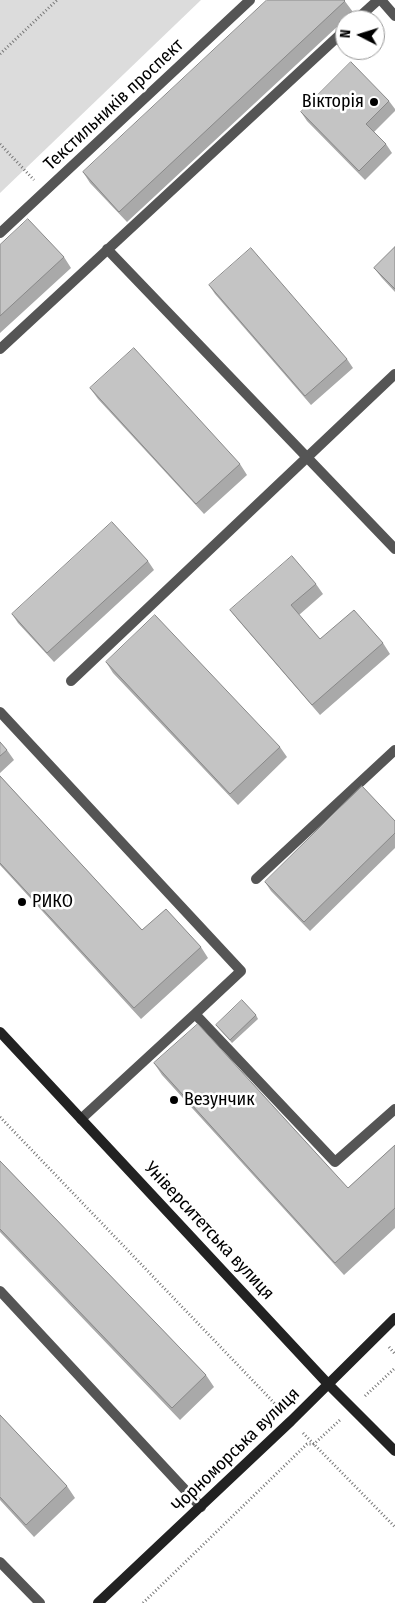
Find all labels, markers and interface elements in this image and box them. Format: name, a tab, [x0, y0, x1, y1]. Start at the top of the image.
north arrow	[335, 10, 385, 60]
text: N	[337, 29, 354, 39]
street label: Текстильників проспект	[40, 35, 188, 175]
place label: Вікторія	[302, 91, 364, 113]
marker: Вікторія	[368, 96, 380, 108]
place label: РИКО	[32, 891, 73, 913]
marker: РИКО	[16, 896, 28, 908]
place label: Везунчик	[184, 1089, 255, 1111]
marker: Везунчик	[168, 1094, 180, 1106]
street label: Університетська вулиця	[140, 1158, 278, 1304]
street label: Чорноморська вулиця	[168, 1383, 304, 1517]

